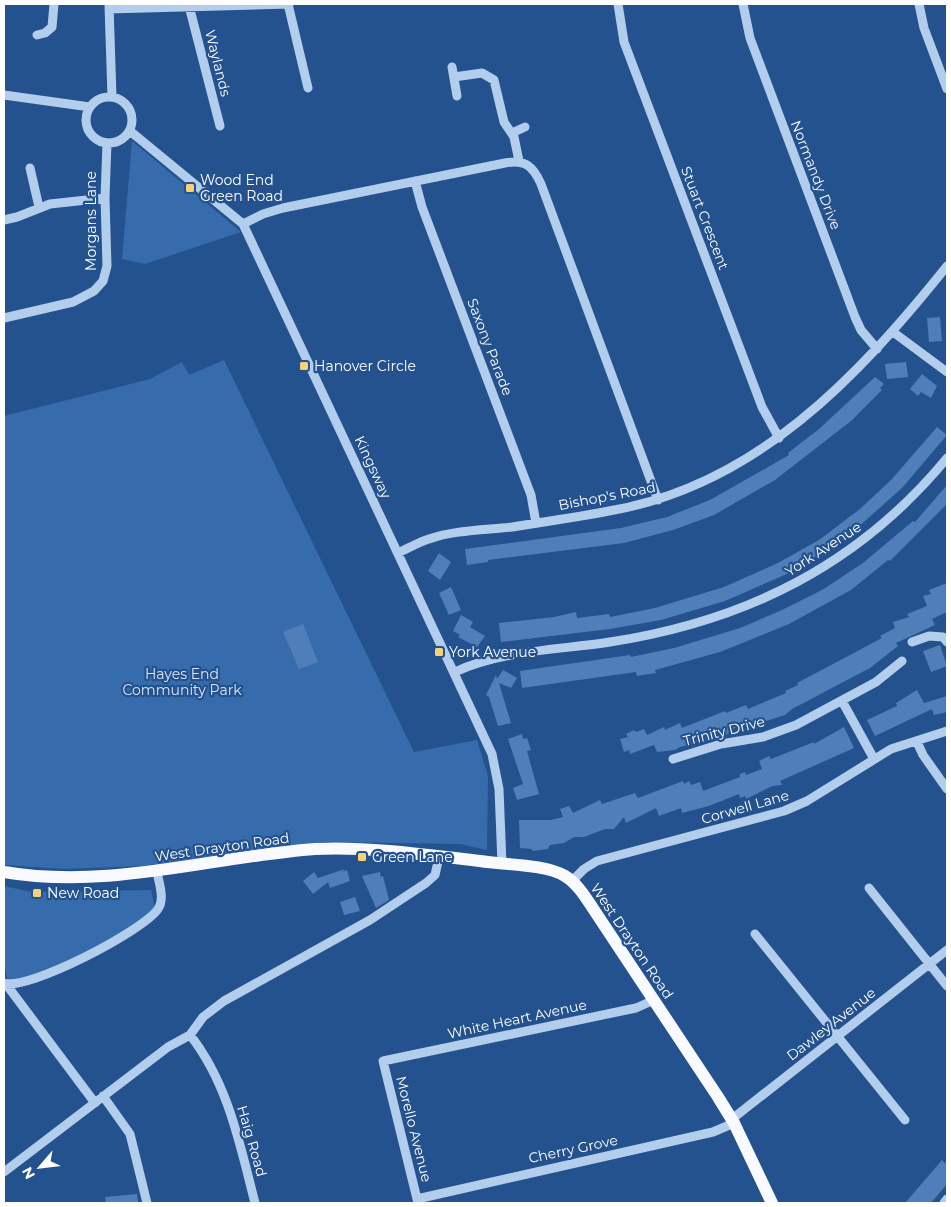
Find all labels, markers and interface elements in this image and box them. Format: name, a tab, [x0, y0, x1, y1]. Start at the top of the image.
street label: Waylands	[201, 28, 235, 98]
street label: Normandy Drive	[787, 118, 845, 232]
street label: Stuart Crescent	[677, 164, 733, 272]
street label: Morgans Lane	[82, 171, 100, 271]
place label: Wood End Green Road	[200, 171, 283, 205]
marker: Wood End Green Road	[184, 182, 196, 194]
street label: Saxony Parade	[463, 296, 517, 398]
place label: Hanover Circle	[314, 357, 416, 375]
marker: Hanover Circle	[298, 360, 310, 372]
street label: Kingsway	[351, 433, 396, 502]
street label: Bishop's Road	[557, 478, 657, 514]
street label: York Avenue	[782, 518, 864, 580]
place label: York Avenue	[449, 643, 536, 661]
marker: York Avenue	[433, 646, 445, 658]
park label: Hayes End Community Park	[122, 665, 242, 699]
street label: Trinity Drive	[681, 712, 767, 750]
street label: Corwell Lane	[699, 786, 791, 828]
street label: West Drayton Road	[154, 829, 290, 865]
place label: Green Lane	[372, 848, 453, 866]
marker: Green Lane	[356, 851, 368, 863]
street label: West Drayton Road	[587, 880, 677, 1002]
place label: New Road	[47, 884, 119, 902]
marker: New Road	[31, 887, 43, 899]
street label: Dawley Avenue	[783, 984, 879, 1064]
street label: White Heart Avenue	[446, 995, 588, 1043]
street label: Morello Avenue	[392, 1074, 436, 1184]
street label: Haig Road	[233, 1103, 271, 1179]
street label: Cherry Grove	[527, 1131, 619, 1167]
north arrow	[15, 1142, 65, 1192]
text: N	[18, 1164, 39, 1182]

